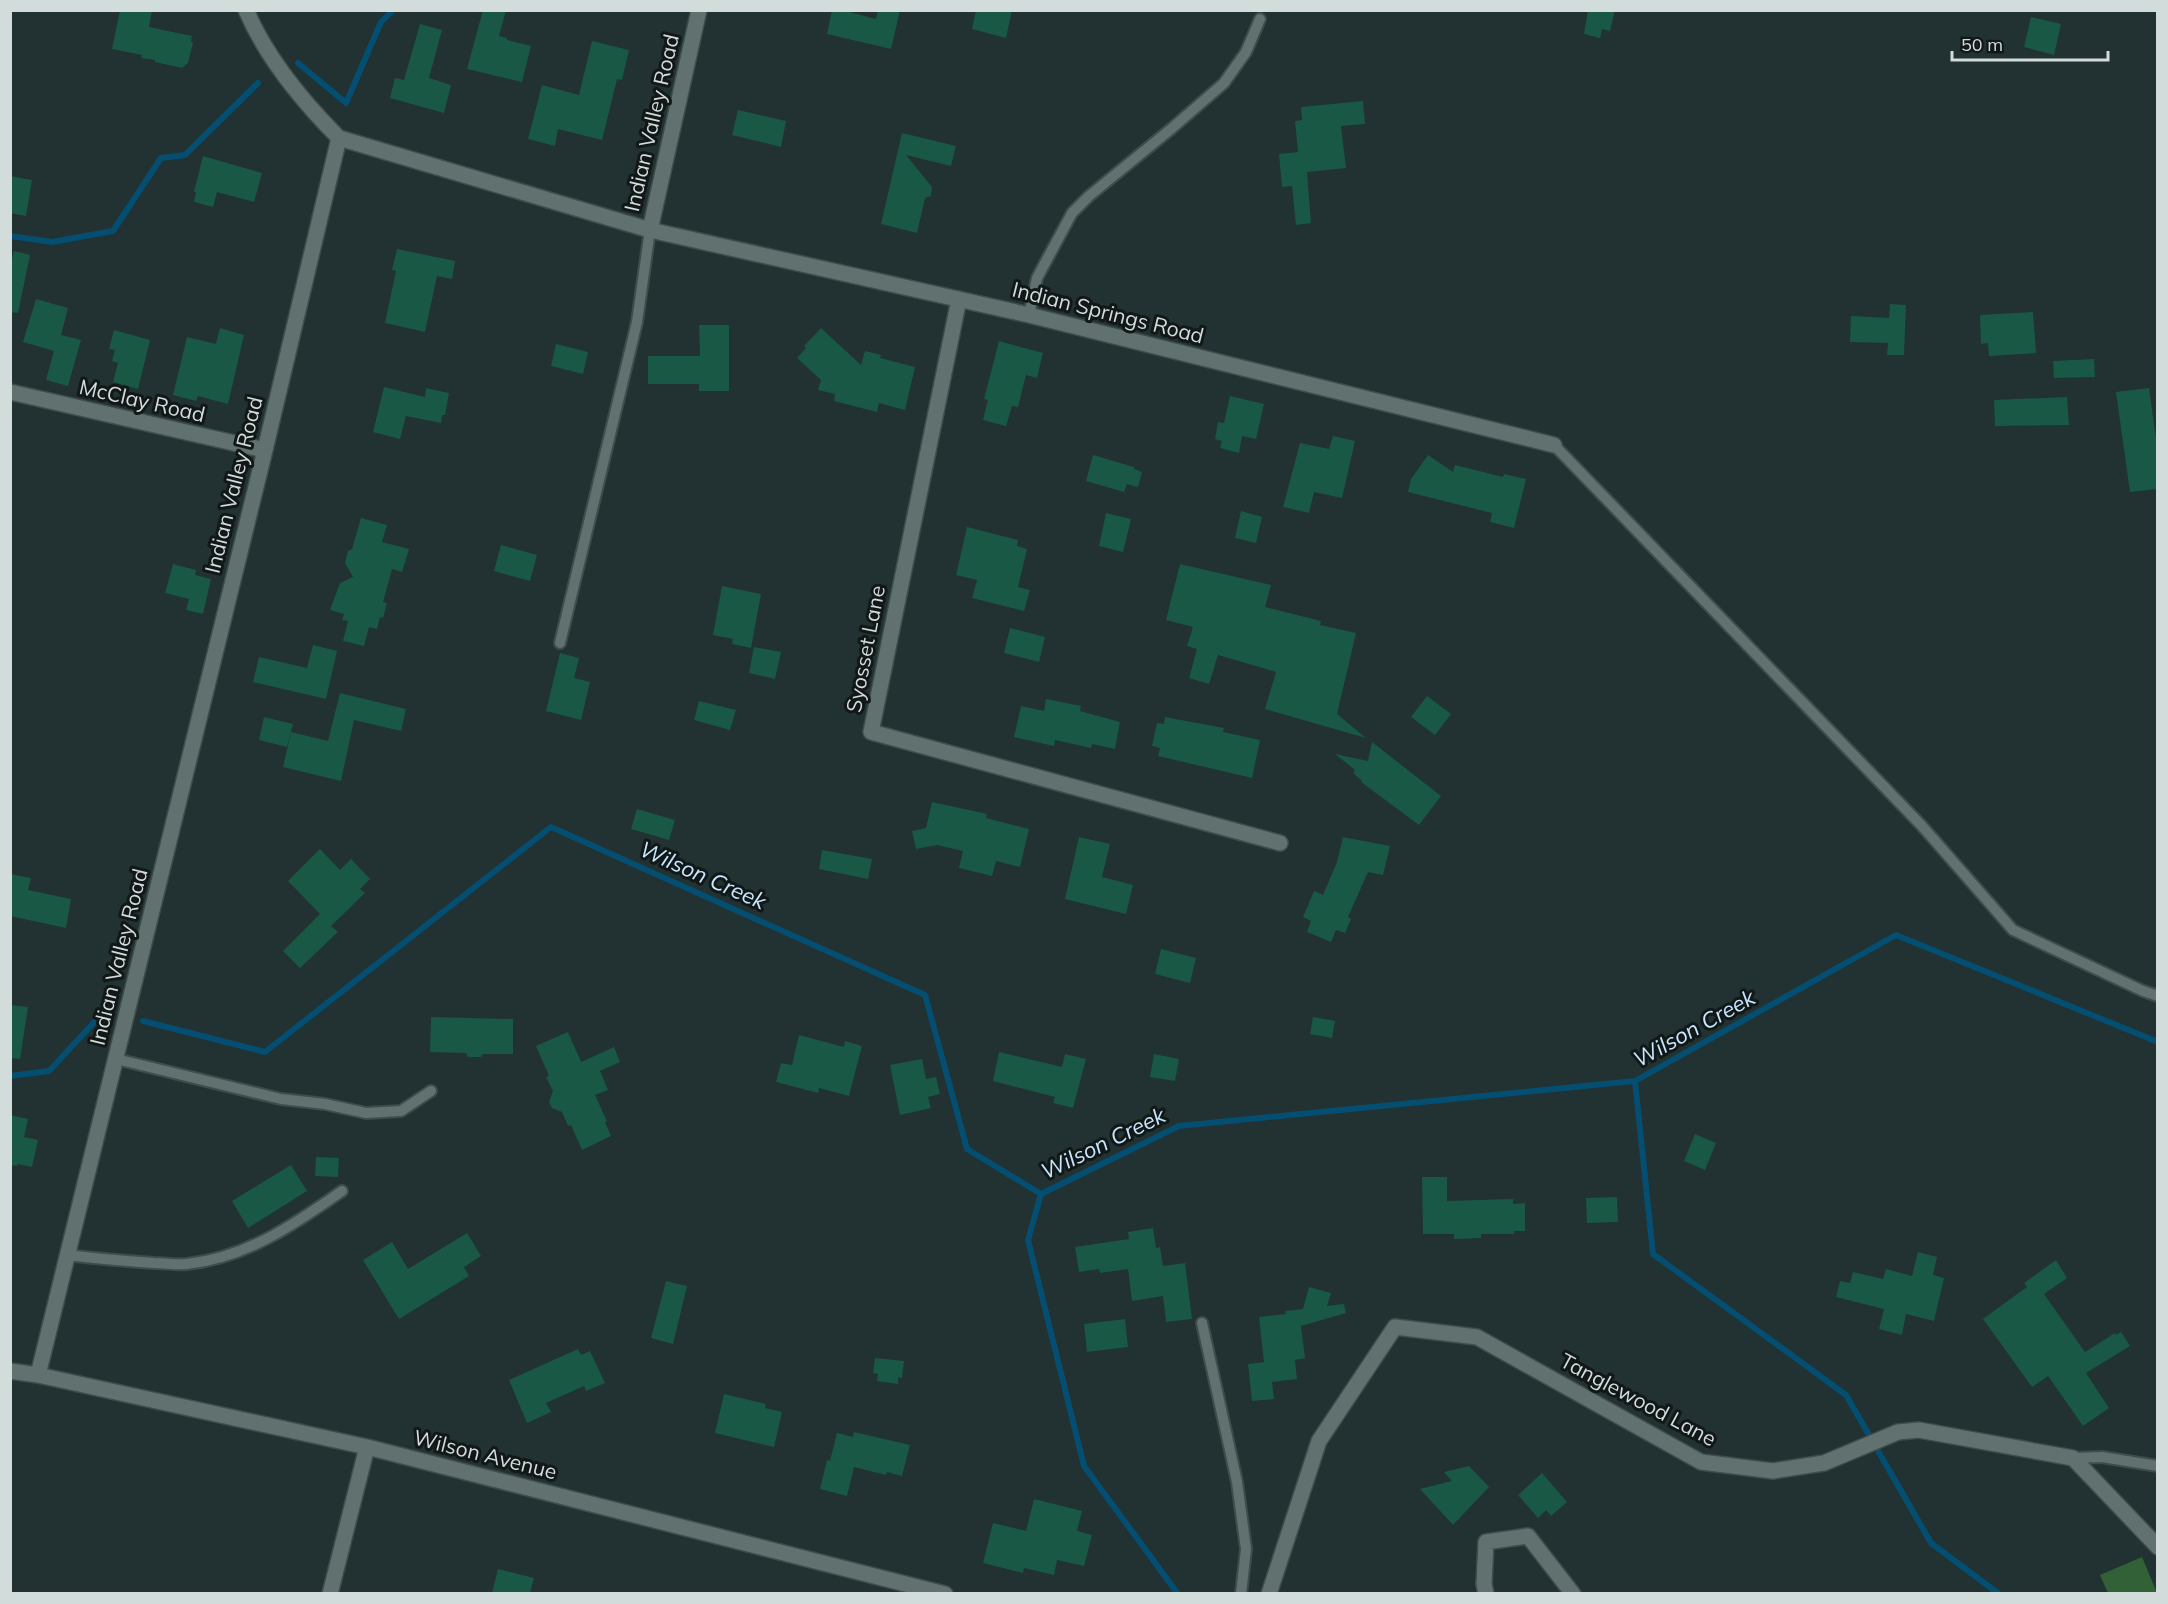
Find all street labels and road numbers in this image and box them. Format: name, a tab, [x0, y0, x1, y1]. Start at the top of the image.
street label: Indian Valley Road	[618, 32, 684, 214]
street label: Indian Springs Road	[1010, 276, 1207, 348]
street label: McClay Road	[77, 373, 208, 427]
street label: Indian Valley Road	[198, 394, 268, 576]
street label: Syosset Lane	[840, 583, 890, 715]
street label: Indian Valley Road	[83, 866, 153, 1048]
street label: Tanglewood Lane	[1556, 1347, 1721, 1451]
street label: Wilson Avenue	[411, 1424, 560, 1484]

